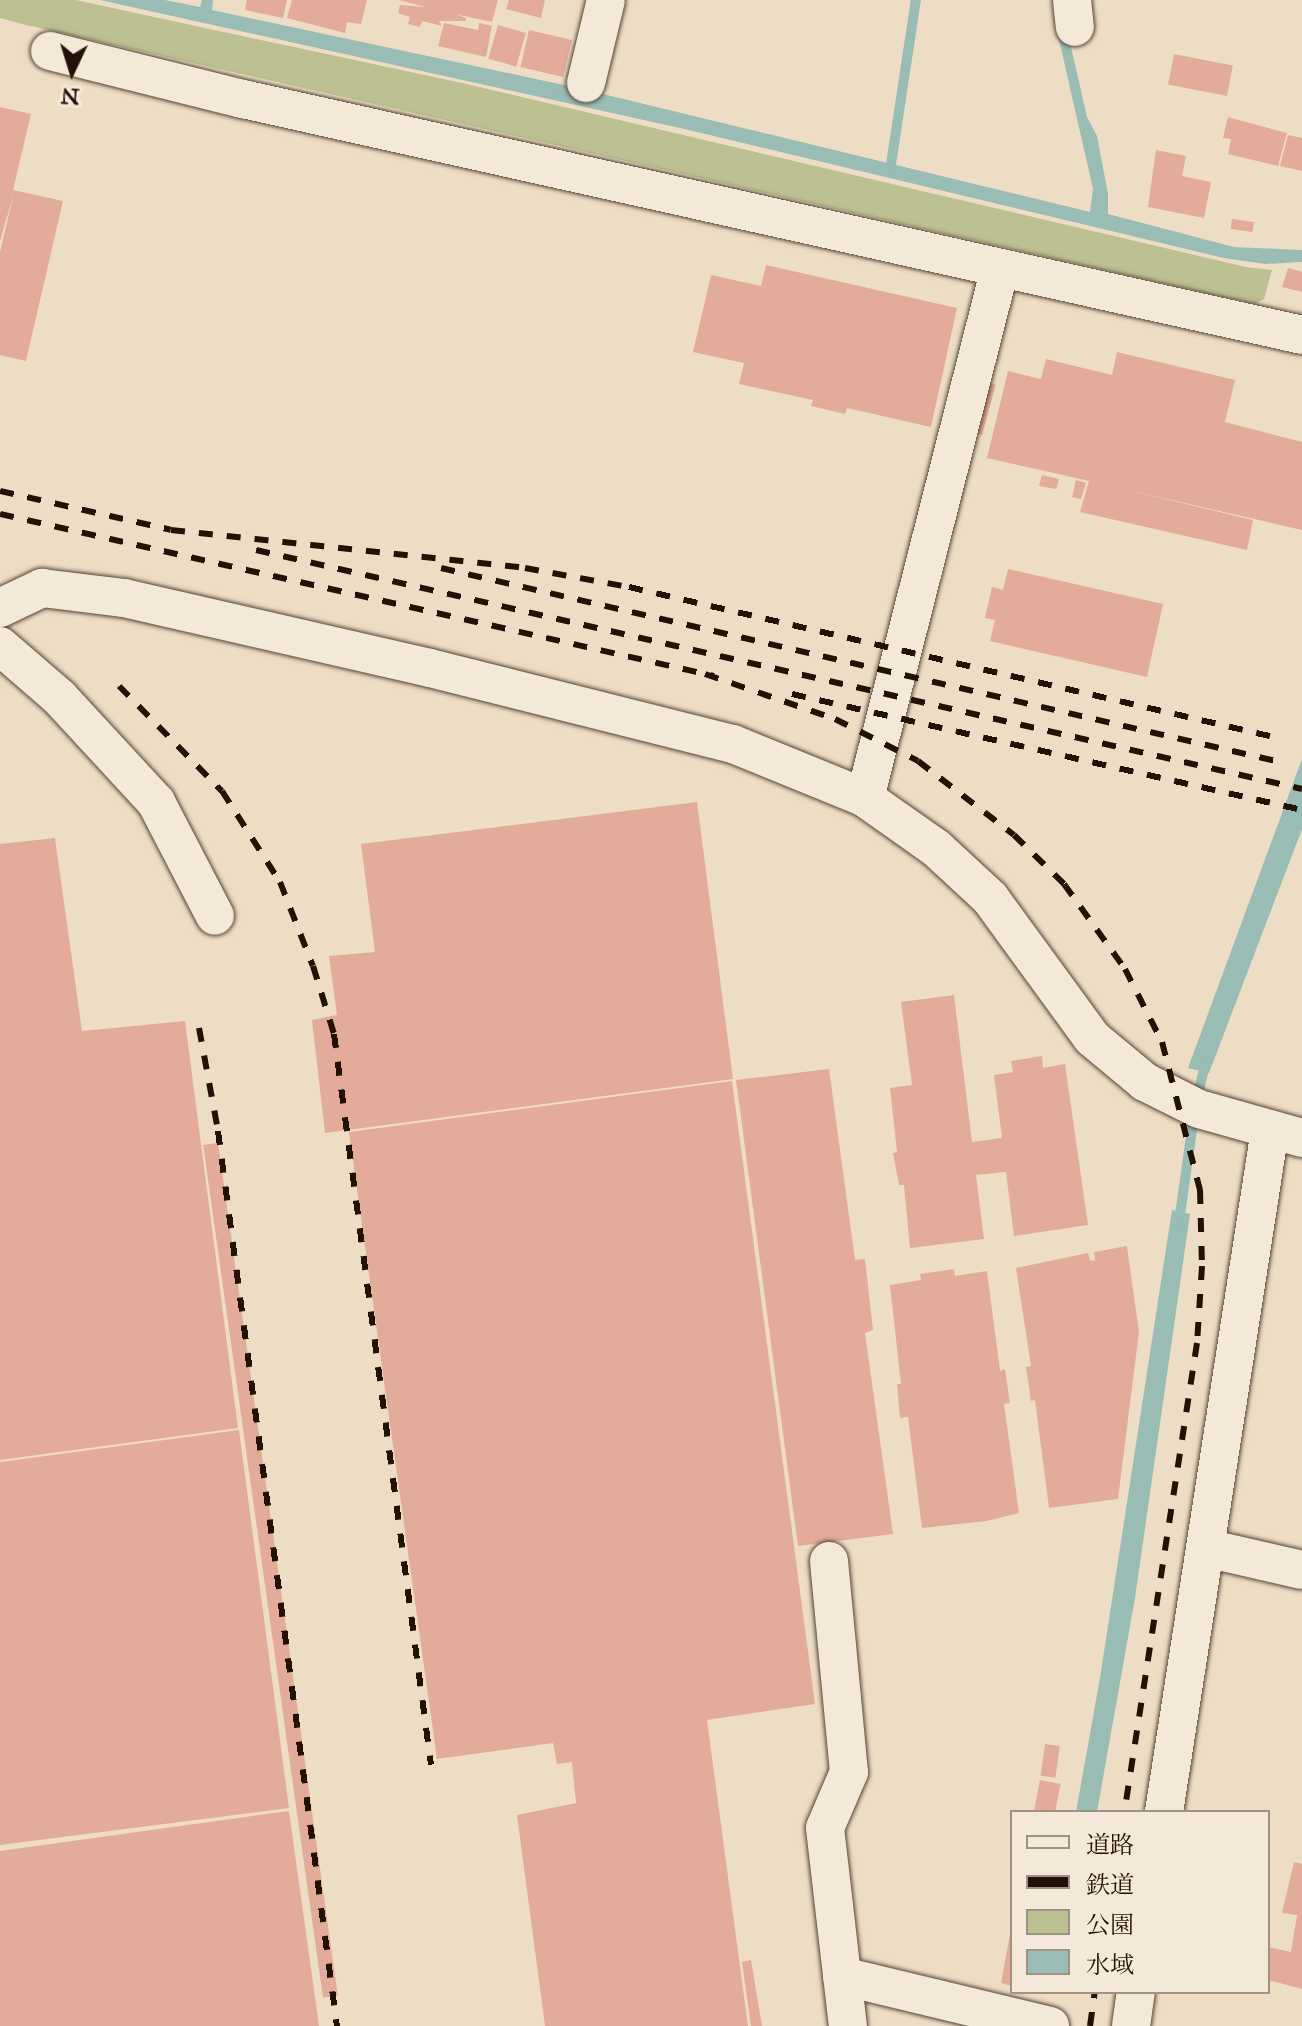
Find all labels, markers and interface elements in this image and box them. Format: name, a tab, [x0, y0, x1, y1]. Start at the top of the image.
north arrow	[32, 32, 112, 112]
text: N	[60, 82, 81, 111]
legend	[1010, 1810, 1270, 1994]
text: 道路	[1086, 1830, 1134, 1860]
text: 鉄道	[1086, 1870, 1134, 1900]
text: 公園	[1086, 1910, 1134, 1940]
text: 水域	[1086, 1950, 1134, 1980]

